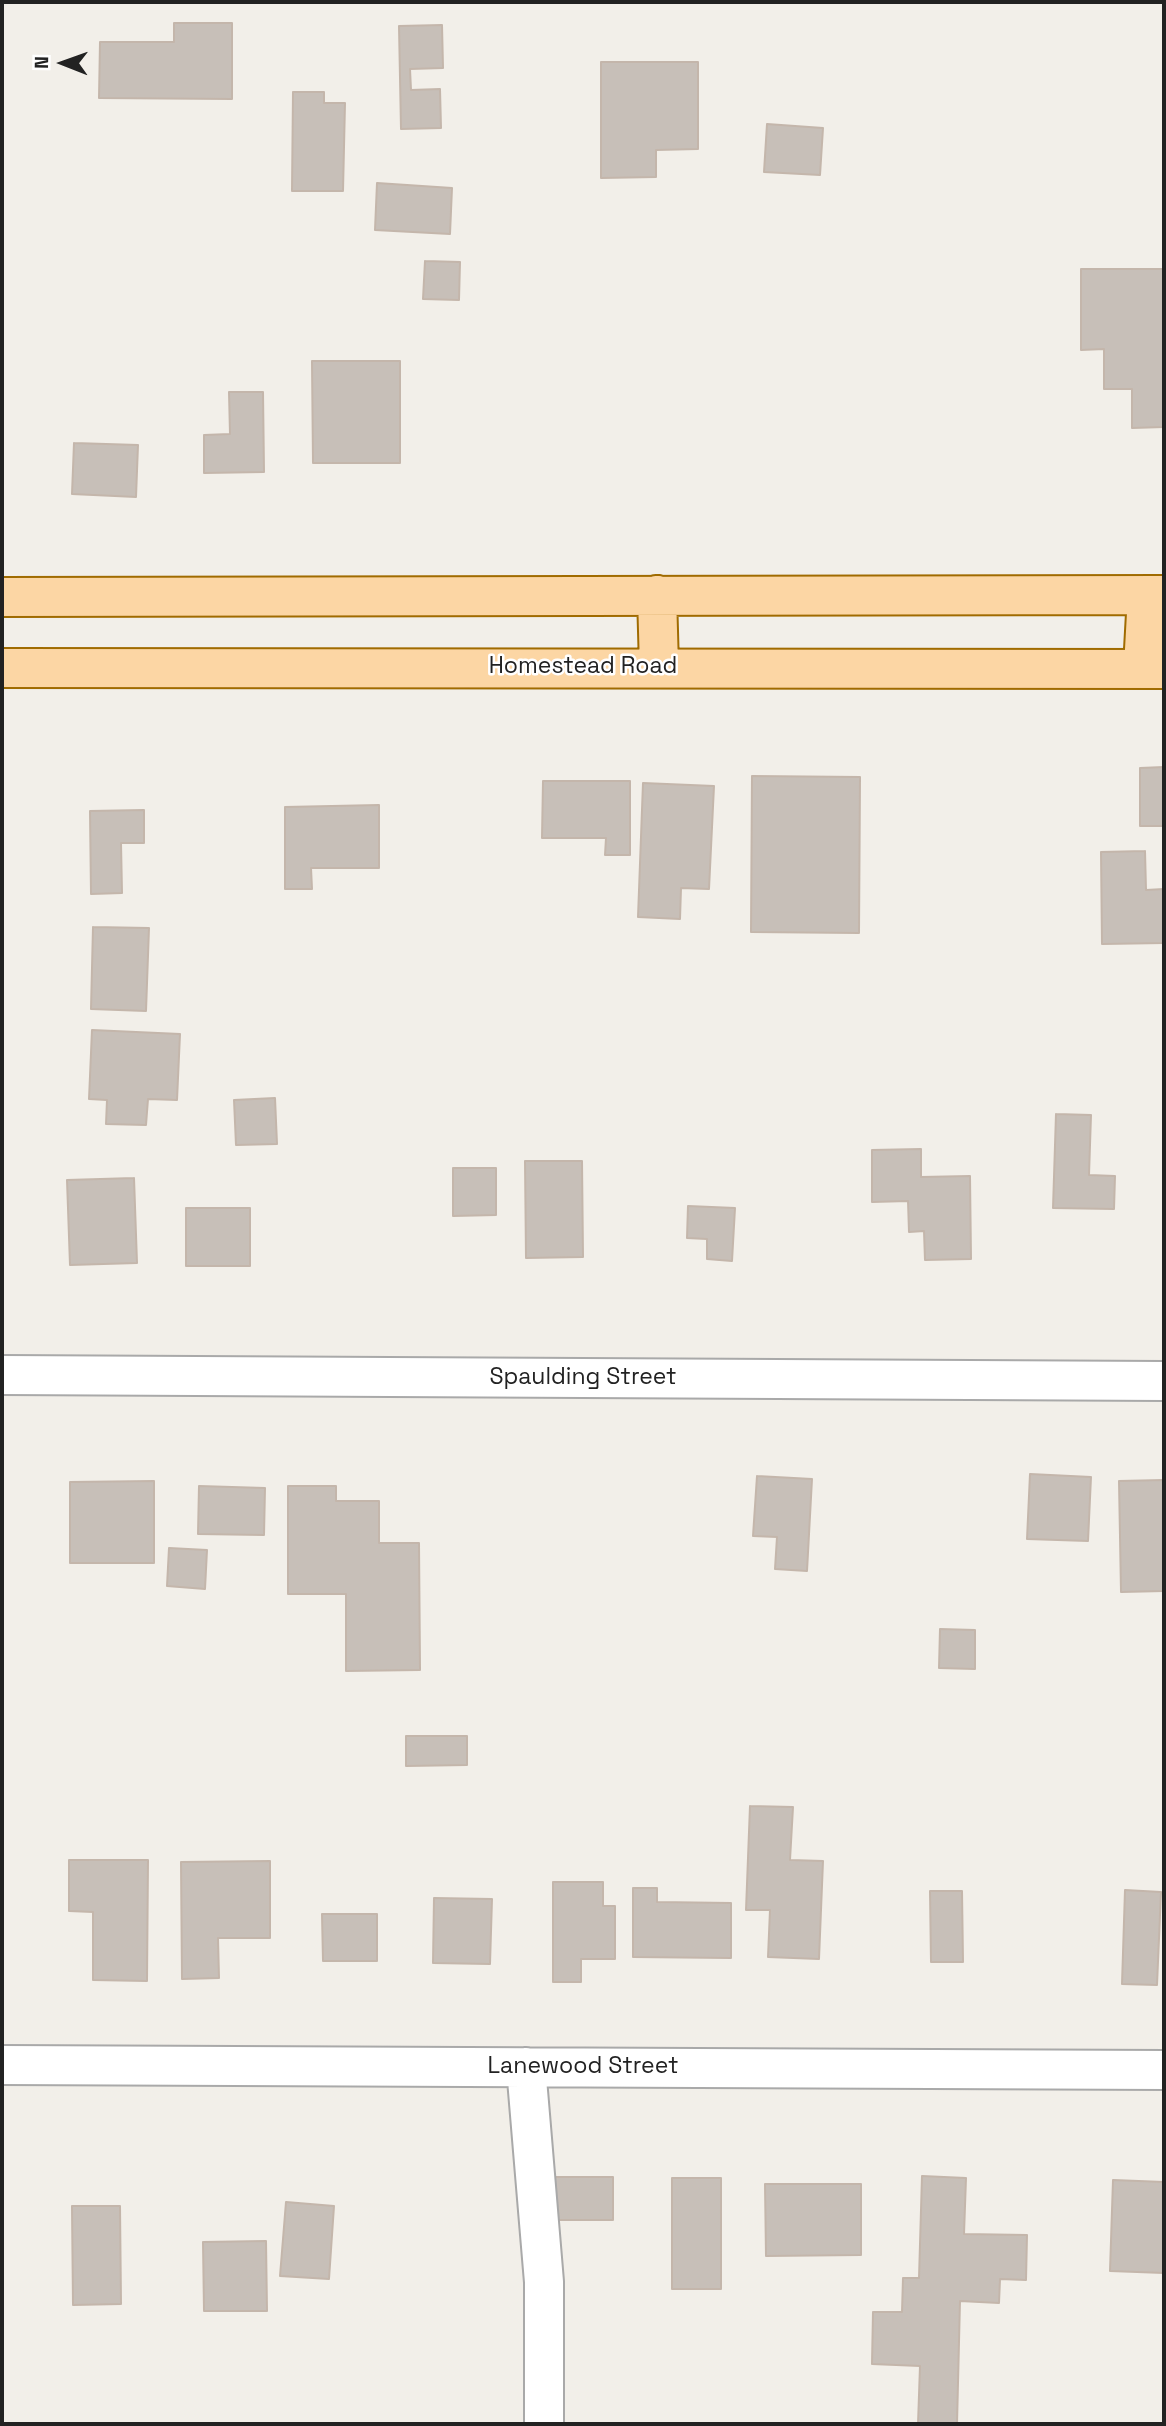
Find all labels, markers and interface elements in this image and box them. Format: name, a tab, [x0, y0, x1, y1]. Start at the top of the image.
north arrow	[28, 28, 98, 98]
text: N	[29, 56, 54, 69]
street label: Homestead Road	[489, 653, 677, 681]
street label: Spaulding Street	[489, 1364, 677, 1392]
street label: Lanewood Street	[488, 2053, 678, 2081]

